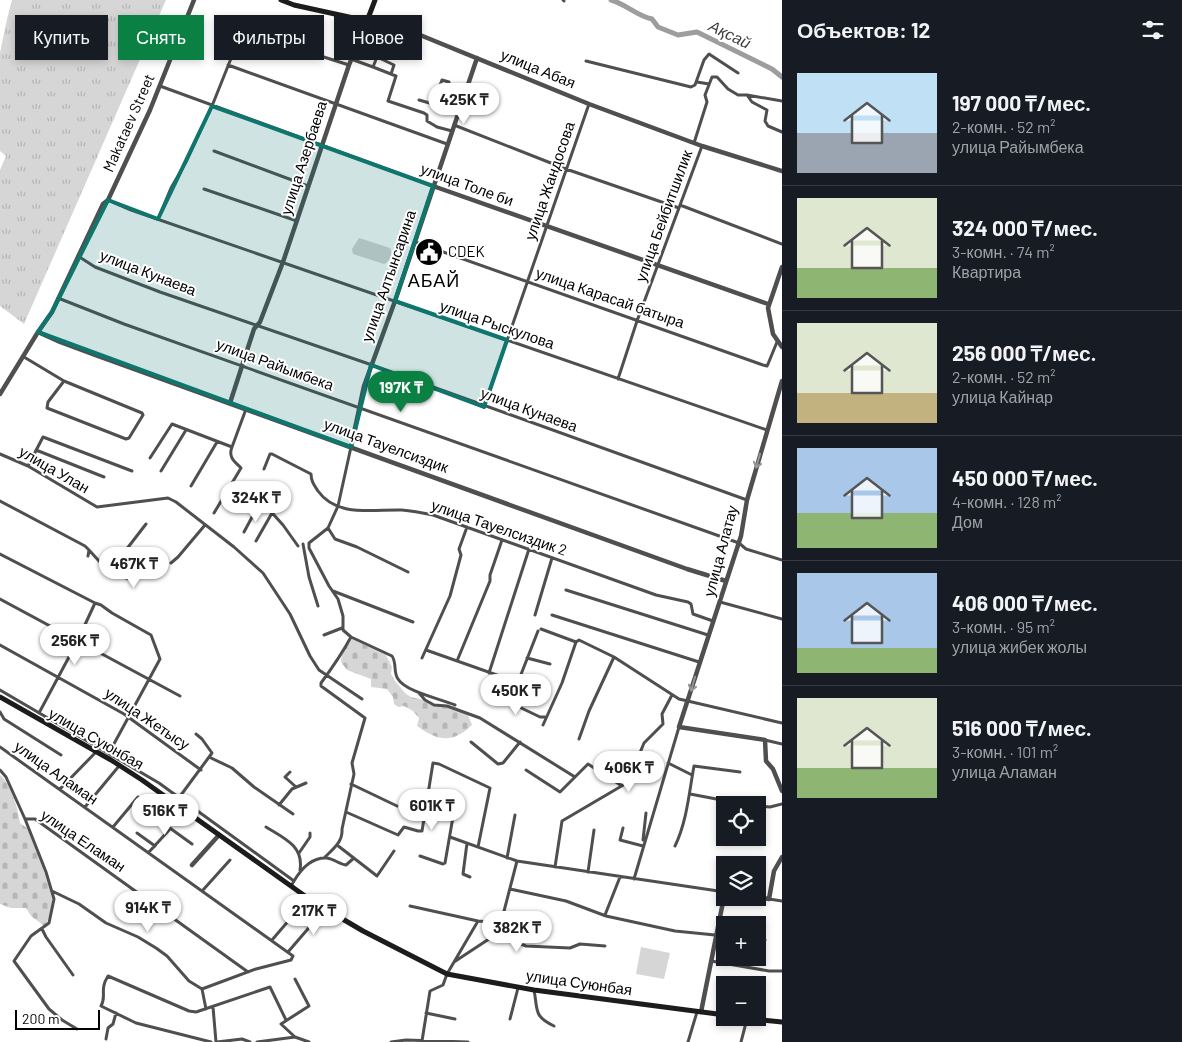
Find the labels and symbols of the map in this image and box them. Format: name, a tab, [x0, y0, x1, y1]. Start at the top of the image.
water label: Ақсай	[705, 15, 754, 52]
street label: улица Абая	[498, 45, 578, 91]
street label: Makataev Street	[98, 71, 158, 174]
pin: 425K ₸	[423, 82, 505, 125]
street label: улица Азербаева	[276, 98, 330, 217]
street label: улица Жандосова	[520, 118, 578, 242]
street label: улица Бейбитшилик	[631, 147, 695, 284]
street label: улица Толе би	[419, 159, 516, 209]
street label: улица Алтынсарина	[357, 207, 419, 344]
public building icon: CDEK	[414, 237, 444, 267]
place label: CDEK	[448, 242, 485, 260]
street label: улица Кунаева	[98, 245, 200, 299]
street label: улица Карасай батыра	[534, 263, 688, 331]
district label: АБАЙ	[408, 269, 460, 291]
street label: улица Рыскулова	[438, 296, 558, 352]
street label: улица Райымбека	[214, 335, 337, 394]
pin: 197K ₸	[360, 370, 442, 413]
street label: улица Кунаева	[479, 383, 581, 435]
street label: улица Тауелсиздик	[322, 414, 451, 476]
street label: улица Улан	[16, 442, 93, 496]
one-way arrow	[753, 453, 763, 469]
pin: 324K ₸	[215, 480, 297, 523]
street label: улица Тауелсиздик 2	[429, 495, 569, 559]
street label: улица Алатау	[699, 503, 741, 598]
pin: 467K ₸	[93, 546, 175, 589]
pin: 256K ₸	[34, 624, 116, 666]
pin: 450K ₸	[475, 674, 557, 716]
one-way arrow	[687, 675, 697, 691]
street label: улица Жетысу	[102, 683, 194, 753]
street label: улица Суюнбая	[46, 704, 147, 773]
street label: улица Аламан	[11, 737, 102, 808]
pin: 406K ₸	[588, 750, 670, 793]
pin: 601K ₸	[391, 788, 473, 831]
pin: 516K ₸	[124, 794, 206, 836]
street label: улица Еламан	[38, 805, 129, 875]
pin: 914K ₸	[107, 890, 189, 933]
pin: 217K ₸	[273, 894, 355, 936]
pin: 382K ₸	[476, 910, 558, 953]
street label: улица Суюнбая	[525, 966, 633, 998]
scale bar	[15, 1007, 100, 1030]

